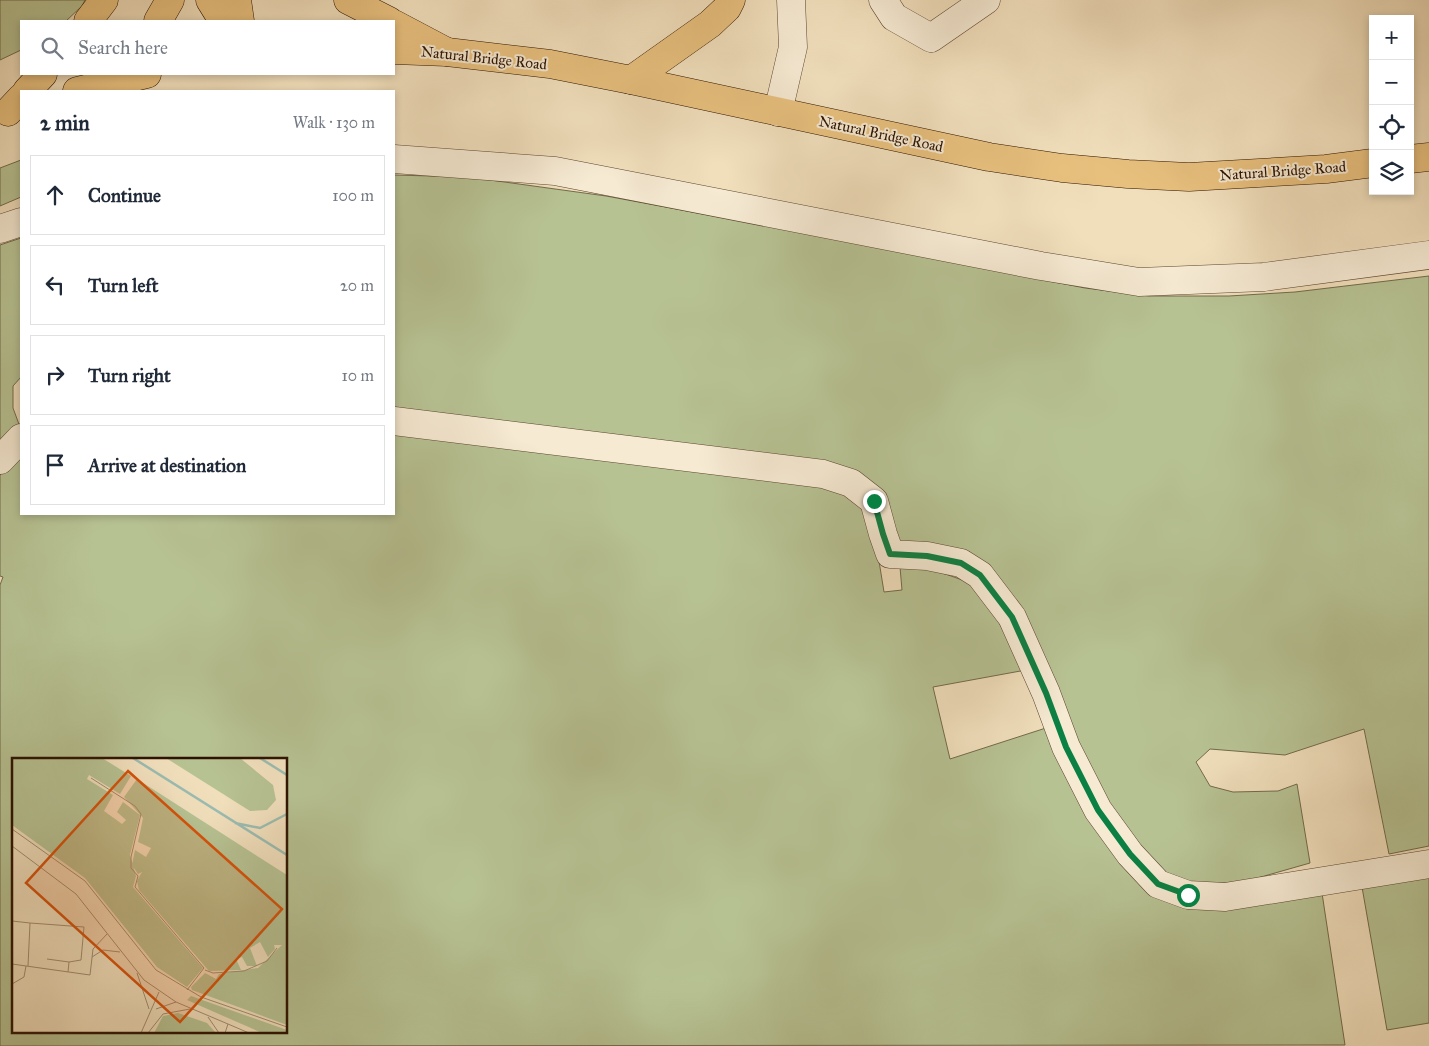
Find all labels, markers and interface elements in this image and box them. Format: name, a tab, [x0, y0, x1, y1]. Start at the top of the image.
map controls	[1369, 15, 1414, 195]
button: +	[1369, 15, 1414, 60]
search box	[20, 20, 395, 75]
icon: search	[38, 34, 66, 62]
text: Search here	[78, 36, 168, 59]
street label: Natural Bridge Road	[420, 42, 548, 74]
button: −	[1369, 60, 1414, 105]
button: locate	[1369, 105, 1414, 150]
text: 2 min	[40, 110, 90, 136]
street label: Natural Bridge Road	[817, 112, 945, 156]
text: Walk · 130 m	[293, 113, 375, 132]
button: layers	[1369, 150, 1414, 195]
street label: Natural Bridge Road	[1219, 158, 1347, 184]
icon: ahead	[41, 181, 69, 209]
text: Continue	[88, 184, 161, 207]
text: 100 m	[332, 186, 374, 205]
icon: left	[41, 271, 69, 299]
text: Turn left	[88, 274, 158, 297]
text: 20 m	[340, 276, 374, 295]
icon: right	[41, 361, 69, 389]
text: Turn right	[88, 364, 171, 387]
text: 10 m	[342, 366, 374, 385]
icon: arrive	[41, 451, 69, 479]
text: Arrive at destination	[88, 454, 246, 477]
route end	[863, 490, 886, 513]
inset map	[12, 758, 288, 1034]
route start	[1177, 884, 1200, 907]

